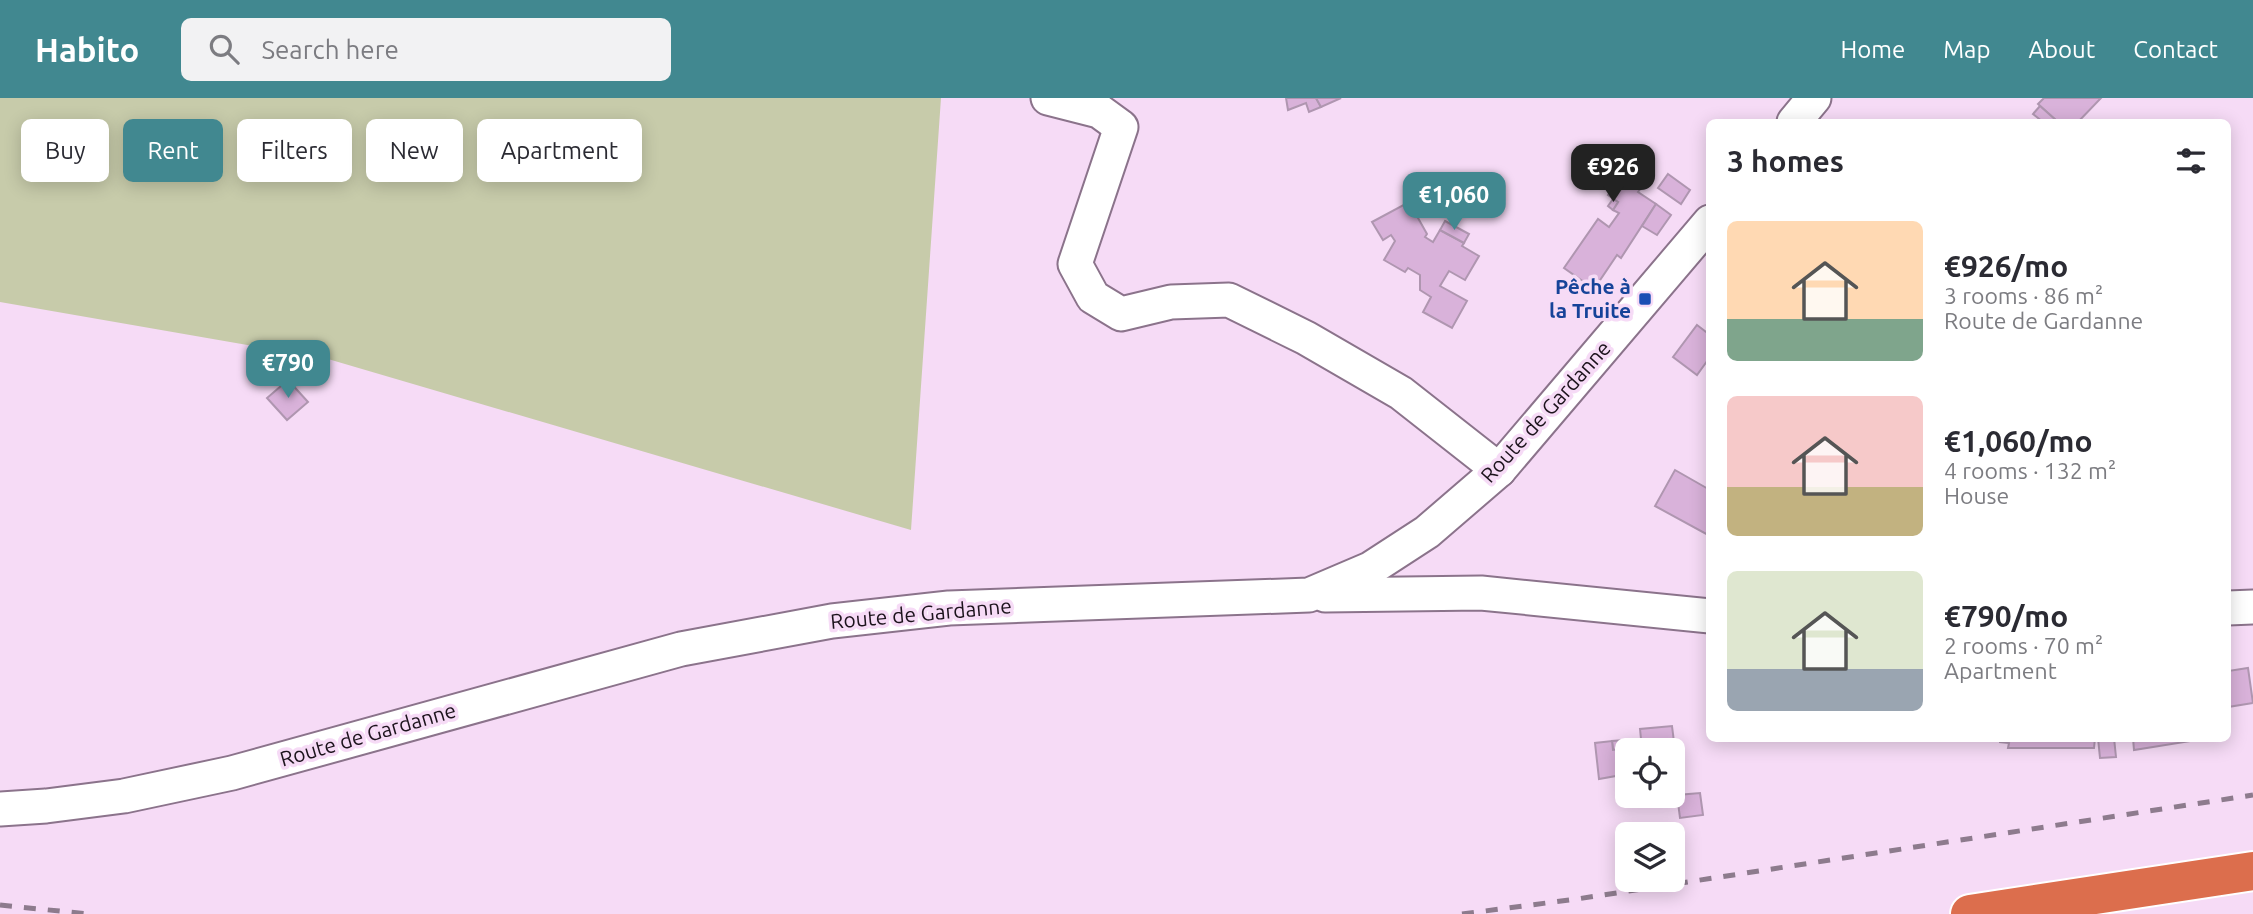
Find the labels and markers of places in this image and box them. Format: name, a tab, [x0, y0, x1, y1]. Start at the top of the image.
pin: €926	[1572, 144, 1654, 204]
pin: €1,060	[1397, 172, 1511, 232]
place label: Pêche à la Truite	[1549, 274, 1631, 322]
marker: Pêche à la Truite	[1637, 291, 1653, 307]
pin: €790	[247, 341, 329, 400]

